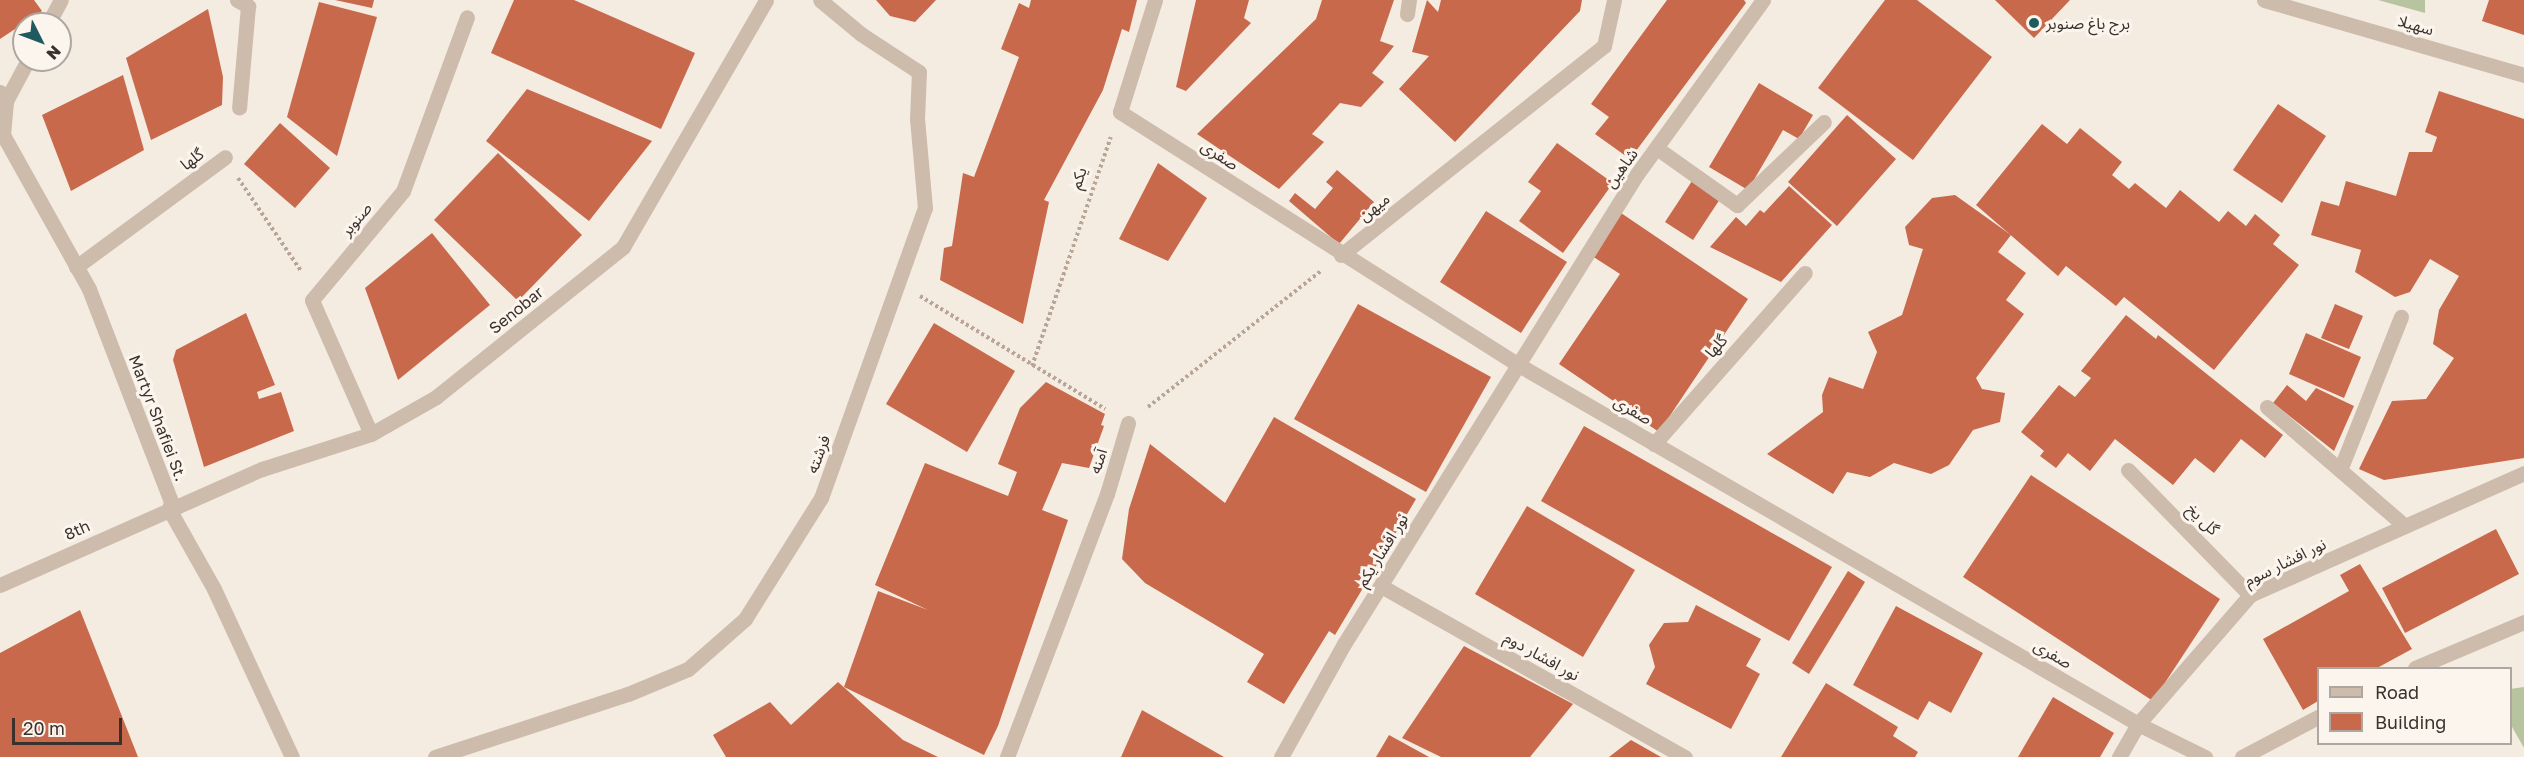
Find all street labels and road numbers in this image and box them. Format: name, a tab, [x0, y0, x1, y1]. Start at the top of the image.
street label: سهیلا	[2396, 11, 2436, 39]
street label: صفری	[1198, 136, 1242, 174]
street label: گلها	[177, 144, 207, 174]
street label: شاهین	[1600, 145, 1642, 191]
street label: یکم	[1065, 165, 1091, 191]
street label: میهن	[1355, 189, 1393, 225]
street label: صنوبر	[336, 198, 376, 240]
street label: Senobar	[485, 282, 547, 338]
street label: گلها	[1701, 331, 1731, 361]
street label: Martyr Shafiei St.	[125, 352, 191, 484]
street label: صفری	[1611, 391, 1655, 429]
street label: فرشته	[802, 432, 834, 476]
street label: آمنه	[1085, 446, 1111, 476]
street label: گل یخ	[2183, 499, 2223, 539]
street label: نور افشار یکم	[1352, 510, 1412, 590]
street label: 8th	[61, 516, 93, 544]
street label: نور افشار سوم	[2241, 534, 2329, 590]
street label: نور افشار دوم	[1501, 627, 1583, 685]
street label: صفری	[2031, 635, 2075, 673]

